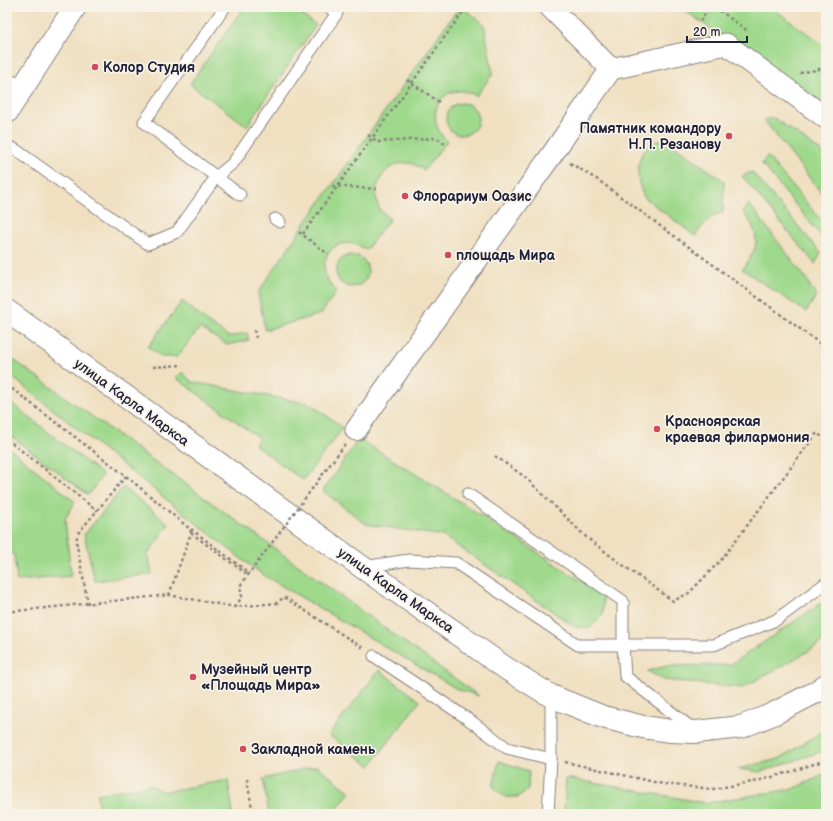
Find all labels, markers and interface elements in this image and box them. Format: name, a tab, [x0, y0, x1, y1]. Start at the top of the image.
scale bar	[687, 18, 747, 44]
text: 20 m	[693, 25, 720, 40]
place label: Колор Студия	[103, 59, 195, 76]
marker: Колор Студия	[90, 62, 100, 72]
place label: Памятник командору Н.П. Резанову	[579, 120, 721, 153]
marker: Памятник командору Н.П. Резанову	[724, 131, 734, 141]
place label: Флорариум Оазис	[413, 188, 532, 205]
marker: Флорариум Оазис	[400, 191, 410, 201]
place label: площадь Мира	[456, 247, 556, 264]
marker: площадь Мира	[443, 250, 453, 260]
street label: улица Карла Маркса	[71, 355, 193, 450]
place label: Красноярская краевая филармония	[665, 413, 809, 446]
marker: Красноярская краевая филармония	[652, 424, 662, 434]
street label: улица Карла Маркса	[334, 544, 458, 637]
place label: Музейный центр «Площадь Мира»	[201, 661, 321, 694]
marker: Музейный центр «Площадь Мира»	[188, 672, 198, 682]
place label: Закладной камень	[251, 741, 376, 758]
marker: Закладной камень	[238, 744, 248, 754]

